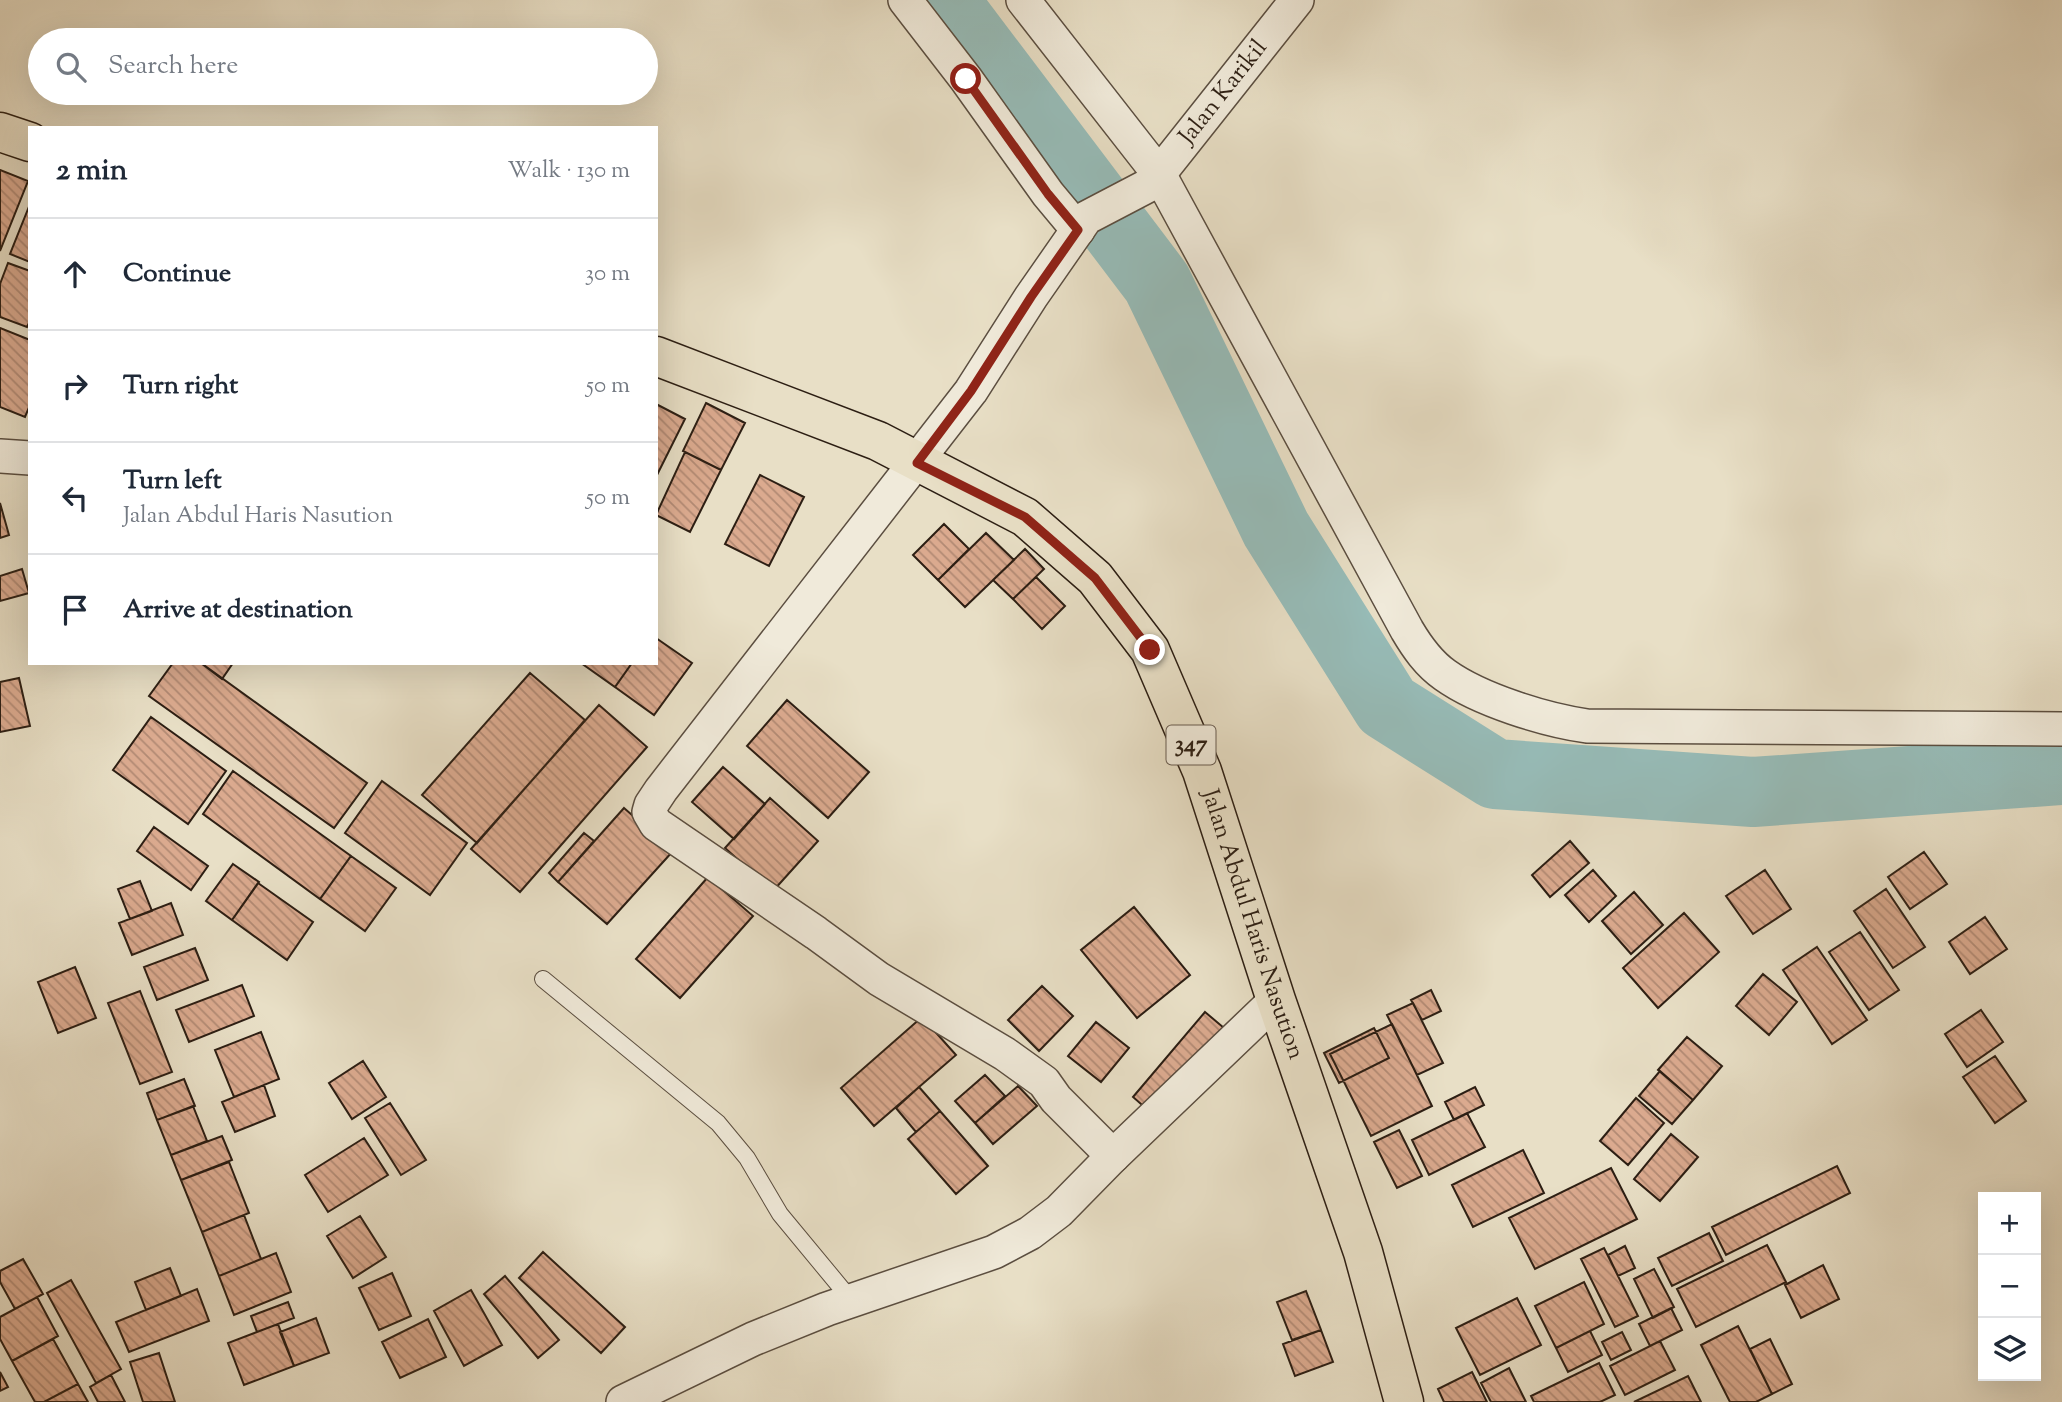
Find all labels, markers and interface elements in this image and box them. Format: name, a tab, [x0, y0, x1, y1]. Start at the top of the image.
search box	[28, 28, 658, 105]
street label: Jalan Karikil	[1170, 33, 1276, 154]
icon: search	[52, 48, 90, 86]
text: Search here	[108, 48, 238, 85]
route start	[950, 63, 981, 94]
text: 2 min	[56, 150, 128, 193]
text: Walk · 130 m	[507, 155, 630, 188]
icon: ahead	[56, 255, 94, 293]
text: Continue	[123, 256, 231, 293]
text: 30 m	[585, 258, 630, 291]
icon: right	[56, 367, 94, 405]
text: Turn right	[123, 368, 238, 405]
text: 50 m	[586, 370, 630, 403]
text: Turn left	[123, 463, 222, 500]
icon: left	[56, 479, 94, 517]
text: 50 m	[586, 482, 630, 515]
text: Jalan Abdul Haris Nasution	[123, 500, 393, 533]
icon: arrive	[56, 591, 94, 629]
text: Arrive at destination	[123, 592, 353, 629]
route end	[1134, 634, 1165, 665]
road number: 347	[1166, 726, 1216, 764]
street label: Jalan Abdul Haris Nasution	[1192, 783, 1312, 1064]
map controls	[1978, 1192, 2041, 1381]
button: +	[1978, 1192, 2041, 1255]
button: −	[1978, 1255, 2041, 1318]
button: layers	[1978, 1318, 2041, 1381]

